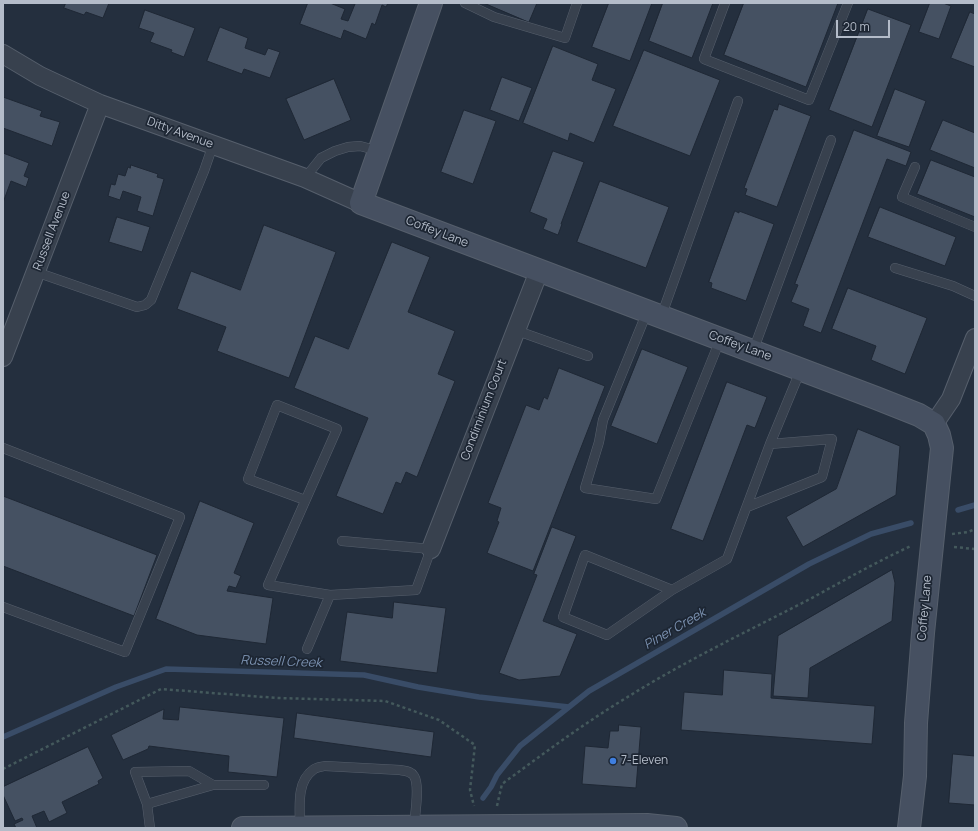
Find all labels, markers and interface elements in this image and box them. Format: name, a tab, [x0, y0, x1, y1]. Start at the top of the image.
scale bar	[838, 12, 892, 38]
text: 20 m	[843, 18, 870, 35]
street label: Ditty Avenue	[145, 114, 215, 152]
street label: Russell Avenue	[30, 189, 74, 273]
street label: Coffey Lane	[404, 213, 470, 251]
street label: Coffey Lane	[707, 328, 773, 364]
street label: Condiminium Court	[458, 357, 510, 463]
street label: Coffey Lane	[915, 575, 935, 641]
water label: Piner Creek	[641, 605, 709, 653]
water label: Russell Creek	[240, 653, 322, 671]
place label: 7-Eleven	[621, 754, 668, 768]
marker: 7-Eleven	[608, 756, 618, 766]

